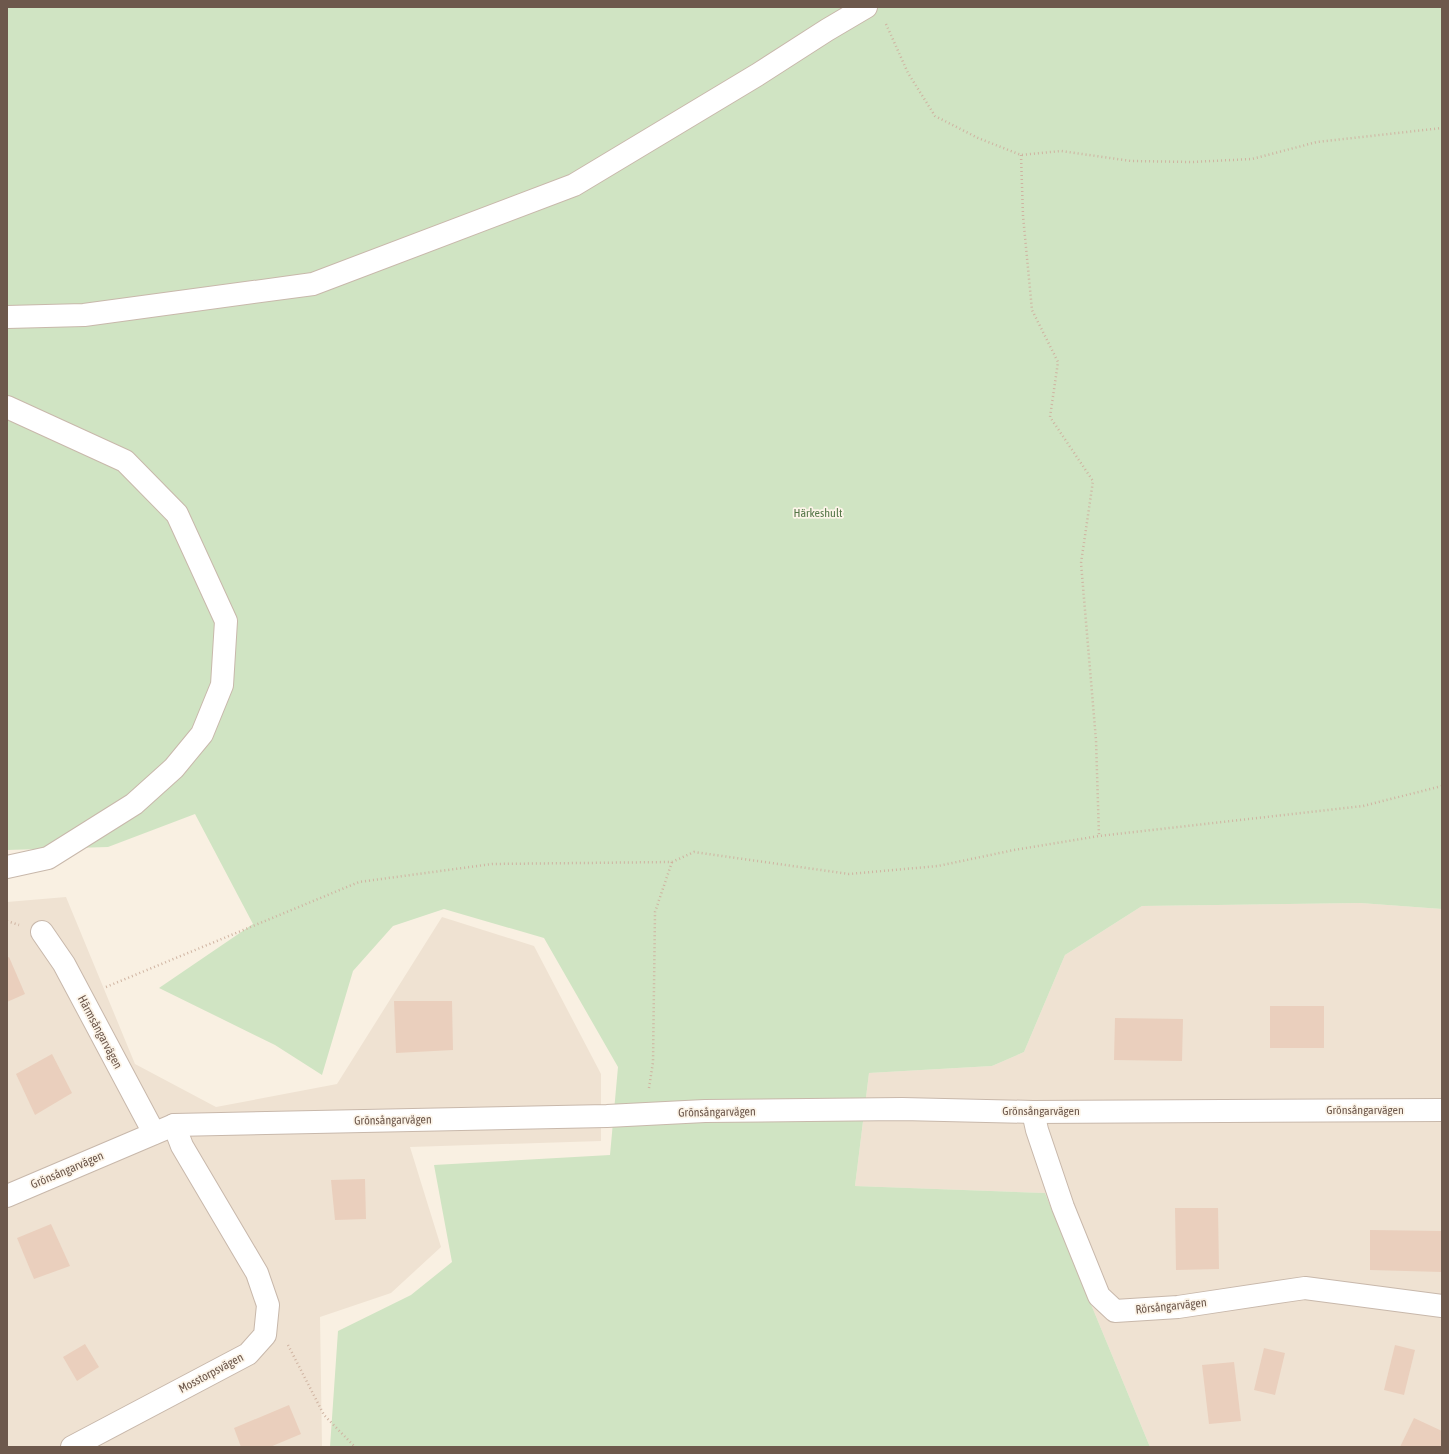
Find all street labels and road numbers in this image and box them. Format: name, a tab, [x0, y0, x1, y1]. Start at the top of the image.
street label: Härmsångarvägen	[75, 993, 125, 1071]
street label: Grönsångarvägen	[1326, 1103, 1404, 1117]
street label: Grönsångarvägen	[678, 1104, 756, 1120]
street label: Grönsångarvägen	[1002, 1104, 1080, 1118]
street label: Grönsångarvägen	[354, 1112, 432, 1128]
street label: Grönsångarvägen	[29, 1148, 105, 1192]
street label: Rörsångarvägen	[1135, 1295, 1207, 1317]
street label: Mosstorpsvägen	[176, 1350, 246, 1396]

